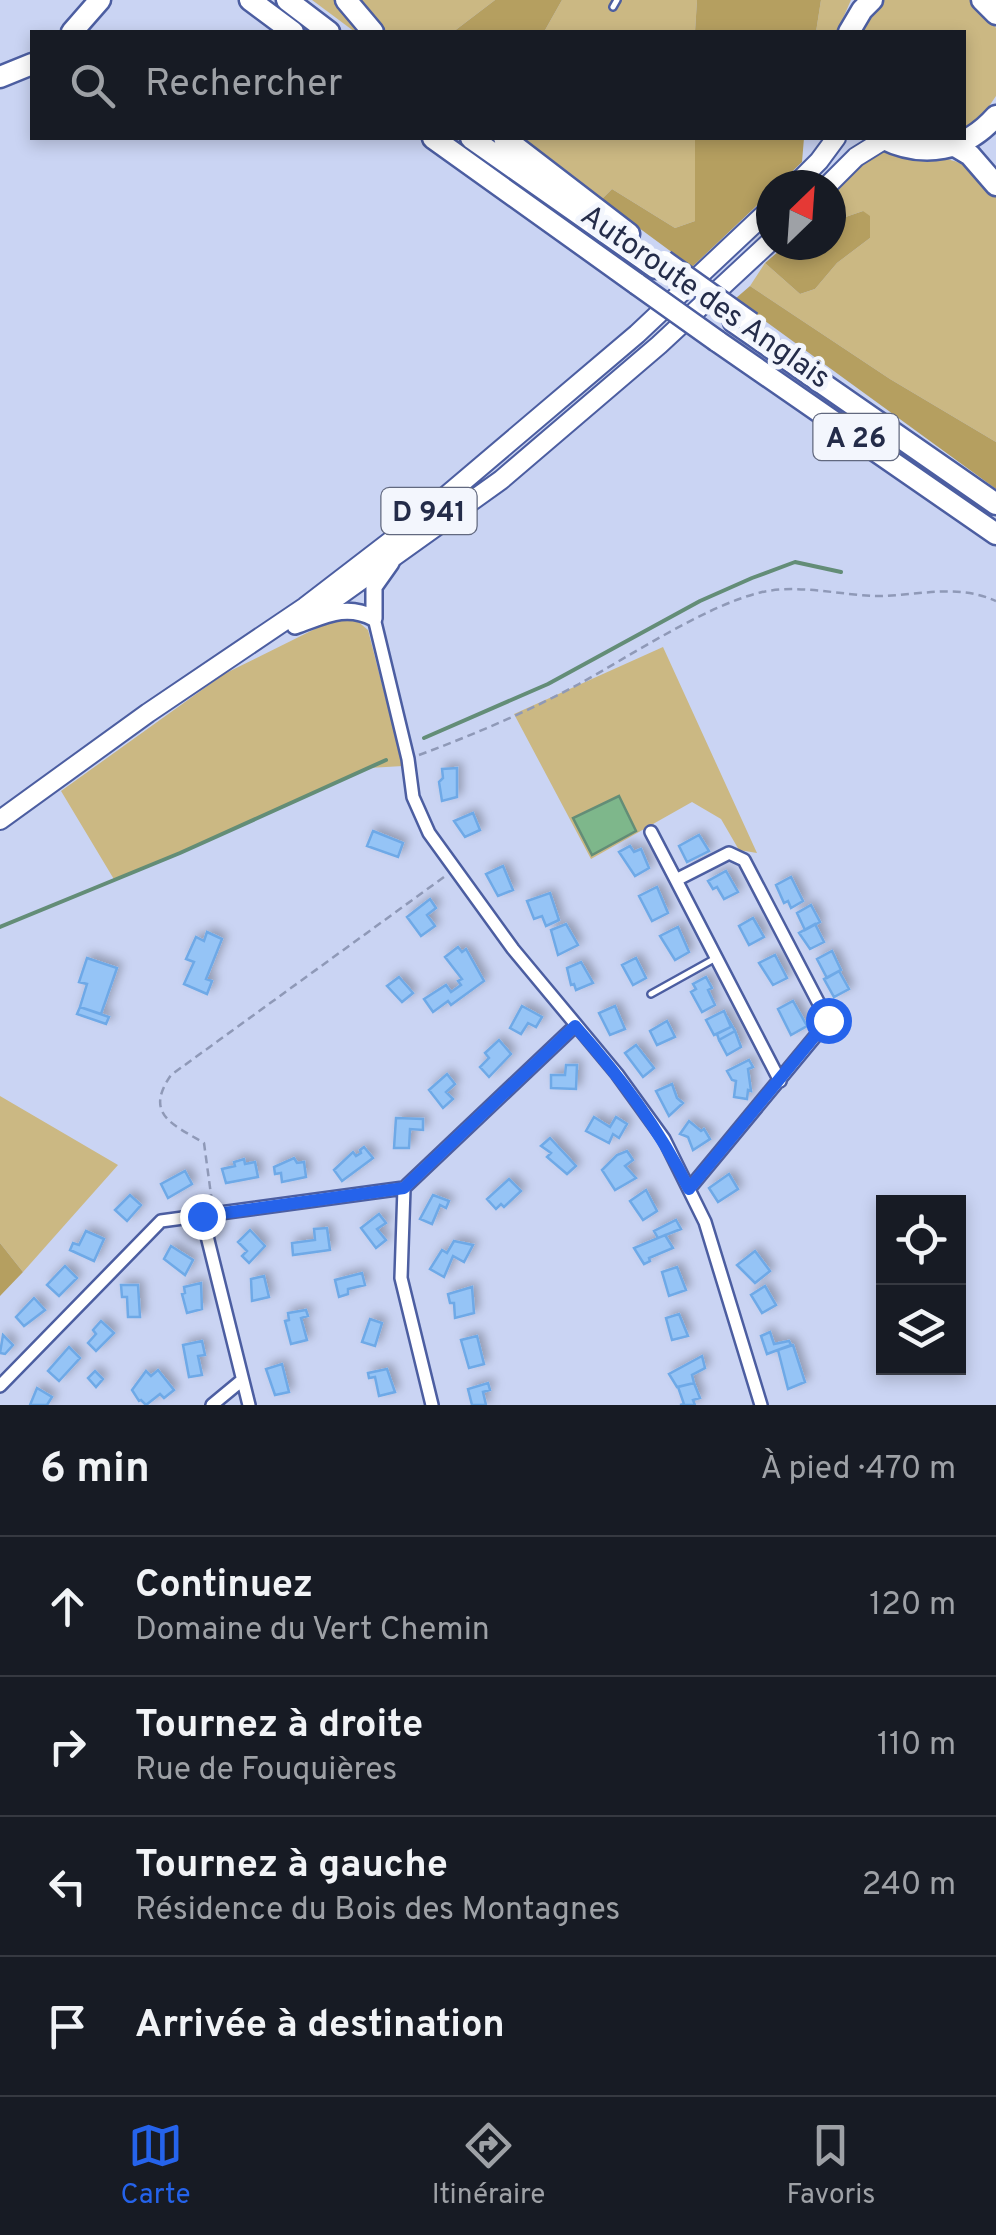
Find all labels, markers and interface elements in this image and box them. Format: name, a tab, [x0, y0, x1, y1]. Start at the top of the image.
search box	[30, 30, 966, 140]
icon: search	[65, 58, 120, 113]
text: Rechercher	[145, 61, 343, 110]
north arrow	[756, 170, 846, 260]
street label: Autoroute des Anglais	[573, 198, 836, 398]
road number: A 26	[814, 414, 898, 460]
road number: D 941	[382, 488, 476, 534]
route start	[806, 998, 852, 1044]
route end	[180, 1194, 226, 1240]
map controls	[876, 1195, 966, 1375]
button: locate	[876, 1195, 966, 1285]
button: layers	[876, 1285, 966, 1375]
text: 6 min	[40, 1444, 150, 1497]
text: À pied · 470 m	[761, 1450, 956, 1490]
text: Continuez	[135, 1562, 313, 1611]
icon: ahead	[40, 1579, 95, 1634]
text: 120 m	[869, 1586, 956, 1626]
text: Domaine du Vert Chemin	[135, 1611, 490, 1651]
text: Tournez à droite	[135, 1702, 423, 1751]
icon: right	[40, 1719, 95, 1774]
text: 110 m	[877, 1726, 956, 1766]
text: Rue de Fouquières	[135, 1751, 397, 1791]
text: Tournez à gauche	[135, 1842, 448, 1891]
icon: left	[40, 1859, 95, 1914]
text: 240 m	[862, 1866, 956, 1906]
text: Résidence du Bois des Montagnes	[135, 1891, 620, 1931]
icon: arrive	[40, 1999, 95, 2054]
text: Arrivée à destination	[135, 2002, 505, 2051]
tab: Carte	[121, 2118, 190, 2214]
tab: Itinéraire	[432, 2118, 545, 2214]
tab: Favoris	[787, 2118, 875, 2214]

